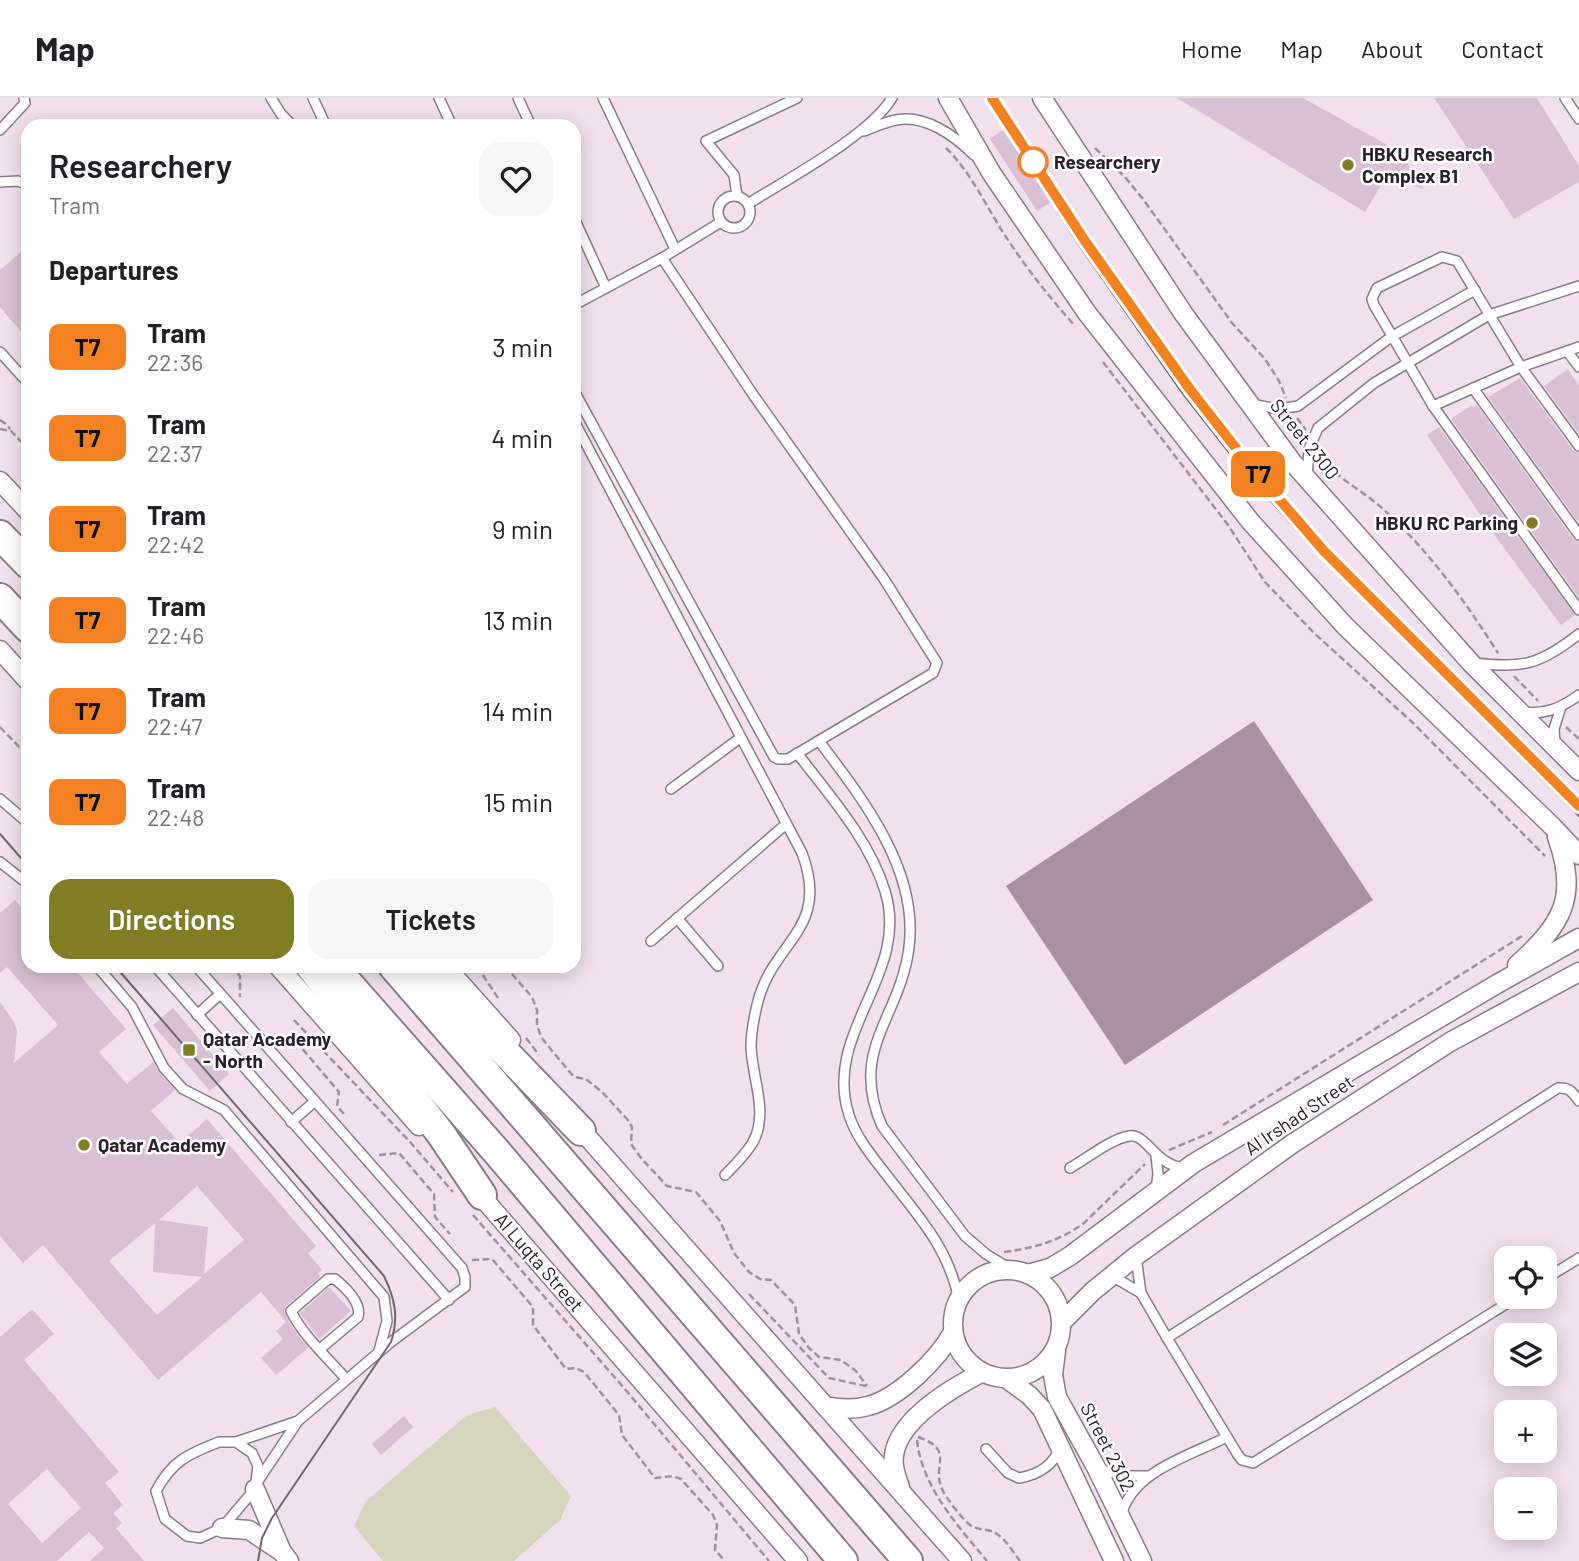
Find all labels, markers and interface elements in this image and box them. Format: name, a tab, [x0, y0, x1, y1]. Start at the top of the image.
text: Map	[35, 28, 95, 68]
text: Home	[1181, 34, 1242, 63]
text: Map	[1280, 34, 1323, 63]
text: About	[1361, 34, 1423, 63]
text: Contact	[1461, 34, 1544, 63]
button: heart	[479, 142, 553, 216]
place label: HBKU Research Complex B1	[1362, 142, 1493, 187]
text: Researchery	[49, 145, 232, 185]
marker: Researchery	[1018, 147, 1048, 177]
place label: Researchery	[1054, 150, 1161, 173]
marker: HBKU Research Complex B1	[1340, 157, 1356, 173]
text: Tram	[49, 191, 100, 219]
text: Departures	[49, 254, 179, 285]
text: Tram	[147, 317, 206, 348]
text: 3 min	[492, 331, 553, 362]
text: T7	[75, 332, 100, 361]
text: 22:36	[147, 348, 203, 376]
street label: Street 2300	[1266, 394, 1345, 484]
text: Tram	[147, 408, 206, 439]
text: 4 min	[491, 422, 553, 453]
text: T7	[75, 423, 100, 452]
text: 22:37	[147, 439, 202, 467]
line badge: T7	[1226, 451, 1290, 497]
text: T7	[1245, 459, 1271, 488]
text: Tram	[147, 499, 206, 530]
place label: HBKU RC Parking	[1375, 511, 1518, 534]
text: 9 min	[492, 513, 553, 544]
text: T7	[75, 514, 100, 543]
marker: HBKU RC Parking	[1524, 515, 1540, 531]
text: 22:42	[147, 530, 204, 558]
text: Tram	[147, 590, 206, 621]
text: 13 min	[483, 604, 553, 635]
text: T7	[75, 605, 100, 634]
text: 22:46	[147, 621, 204, 649]
text: Tram	[147, 681, 206, 712]
text: 14 min	[482, 695, 553, 726]
text: T7	[75, 696, 100, 725]
text: 22:47	[147, 712, 202, 740]
text: Tram	[147, 772, 206, 803]
text: 15 min	[483, 786, 553, 817]
text: T7	[75, 787, 100, 816]
text: 22:48	[147, 803, 204, 831]
button: Directions	[49, 879, 294, 959]
button: Tickets	[308, 879, 553, 959]
place label: Qatar Academy - North	[203, 1027, 332, 1072]
marker: Qatar Academy - North	[181, 1042, 197, 1058]
street label: Al Irshad Street	[1240, 1070, 1358, 1160]
place label: Qatar Academy	[98, 1133, 227, 1156]
marker: Qatar Academy	[76, 1137, 92, 1153]
street label: Al Luqta Street	[490, 1208, 589, 1316]
map controls	[1494, 1246, 1557, 1540]
button: locate	[1494, 1246, 1557, 1309]
button: layers	[1494, 1323, 1557, 1386]
street label: Street 2302	[1076, 1399, 1141, 1495]
button: +	[1494, 1400, 1557, 1463]
button: −	[1494, 1477, 1557, 1540]

